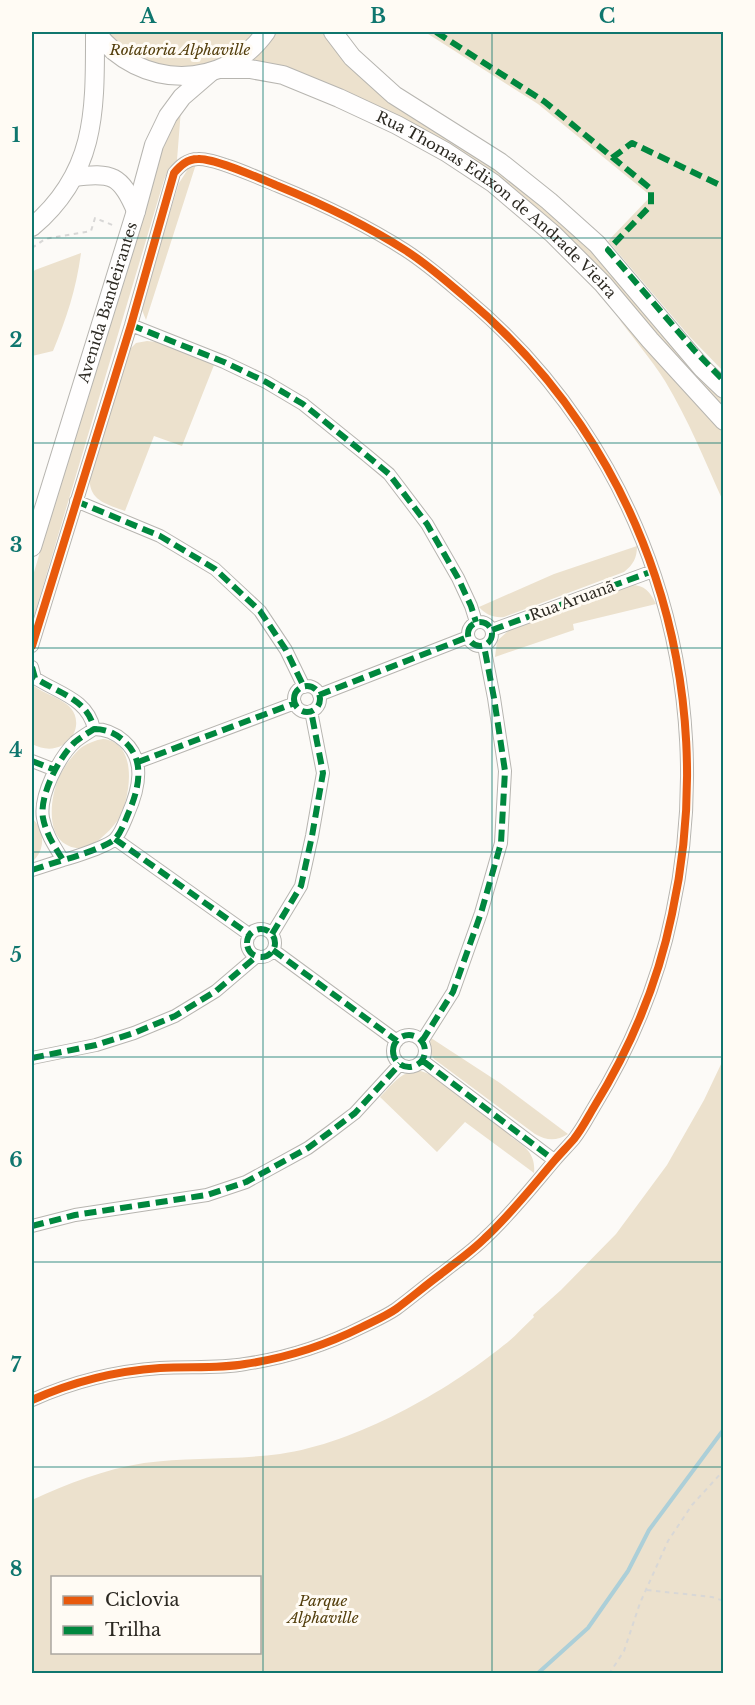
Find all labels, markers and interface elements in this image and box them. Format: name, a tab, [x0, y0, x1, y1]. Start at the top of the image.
text: A	[139, 4, 157, 28]
text: B	[370, 4, 386, 28]
text: C	[599, 4, 615, 28]
park label: Rotatoria Alphaville	[109, 40, 251, 59]
street label: Rua Thomas Edixon de Andrade Vieira	[373, 107, 621, 303]
text: 1	[12, 123, 21, 147]
street label: Avenida Bandeirantes	[73, 219, 141, 386]
text: 2	[9, 328, 23, 352]
text: 3	[10, 533, 22, 557]
street label: Rua Aruanã	[527, 576, 618, 625]
text: 4	[9, 738, 23, 762]
text: 5	[10, 943, 22, 967]
text: 6	[9, 1148, 23, 1172]
text: 7	[11, 1353, 22, 1377]
text: 8	[10, 1557, 22, 1581]
legend	[51, 1576, 261, 1654]
text: Ciclovia	[105, 1589, 180, 1611]
park label: Parque Alphaville	[285, 1591, 359, 1627]
text: Trilha	[105, 1619, 161, 1641]

